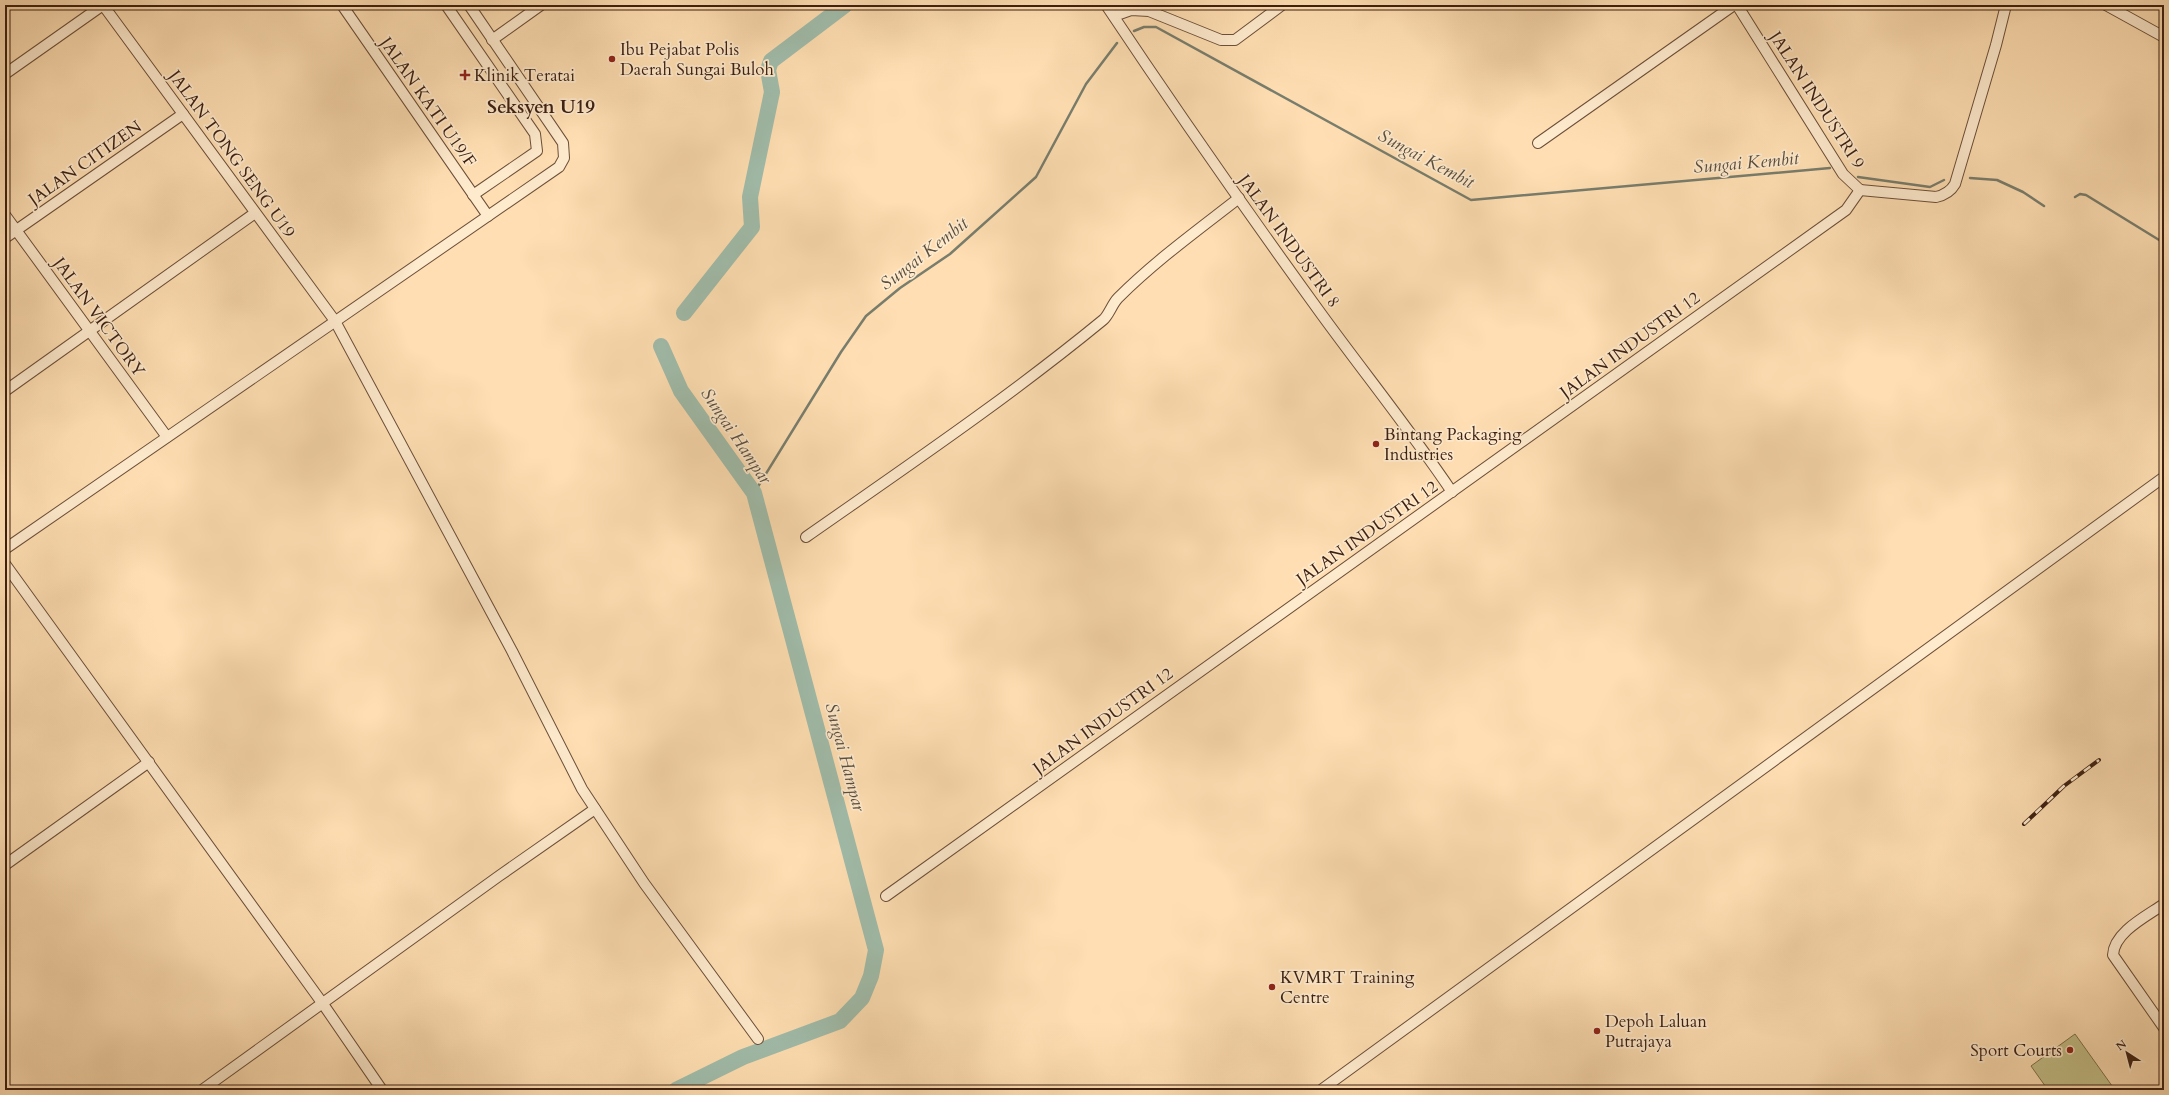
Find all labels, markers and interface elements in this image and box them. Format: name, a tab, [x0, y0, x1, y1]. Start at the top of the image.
street label: JALAN INDUSTRI 9	[1762, 24, 1870, 173]
street label: JALAN KATI U19/F	[373, 30, 481, 171]
place label: Ibu Pejabat Polis Daerah Sungai Buloh	[620, 38, 774, 81]
marker: Ibu Pejabat Polis Daerah Sungai Buloh	[607, 54, 617, 64]
street label: JALAN TONG SENG U19	[162, 63, 301, 243]
place label: Klinik Teratai	[474, 64, 575, 87]
marker: Klinik Teratai	[459, 69, 471, 81]
district label: Seksyen U19	[487, 94, 595, 120]
street label: JALAN CITIZEN	[21, 115, 147, 212]
water label: Sungai Kembit	[1374, 123, 1479, 195]
water label: Sungai Kembit	[1692, 146, 1800, 180]
street label: JALAN INDUSTRI 8	[1231, 167, 1345, 312]
water label: Sungai Kembit	[875, 211, 974, 296]
street label: JALAN VICTORY	[46, 250, 150, 382]
street label: JALAN INDUSTRI 12	[1553, 286, 1705, 405]
water label: Sungai Hampar	[695, 383, 778, 490]
place label: Bintang Packaging Industries	[1384, 423, 1522, 466]
marker: Bintang Packaging Industries	[1371, 439, 1381, 449]
street label: JALAN INDUSTRI 12	[1289, 475, 1443, 592]
street label: JALAN INDUSTRI 12	[1026, 662, 1178, 781]
water label: Sungai Hampar	[819, 700, 872, 815]
place label: KVMRT Training Centre	[1280, 966, 1415, 1009]
marker: KVMRT Training Centre	[1267, 982, 1277, 992]
place label: Depoh Laluan Putrajaya	[1605, 1010, 1707, 1053]
marker: Depoh Laluan Putrajaya	[1592, 1026, 1602, 1036]
north arrow	[2107, 1033, 2147, 1073]
text: N	[2113, 1036, 2130, 1054]
place label: Sport Courts	[1970, 1039, 2062, 1062]
marker: Sport Courts	[2065, 1045, 2075, 1055]

